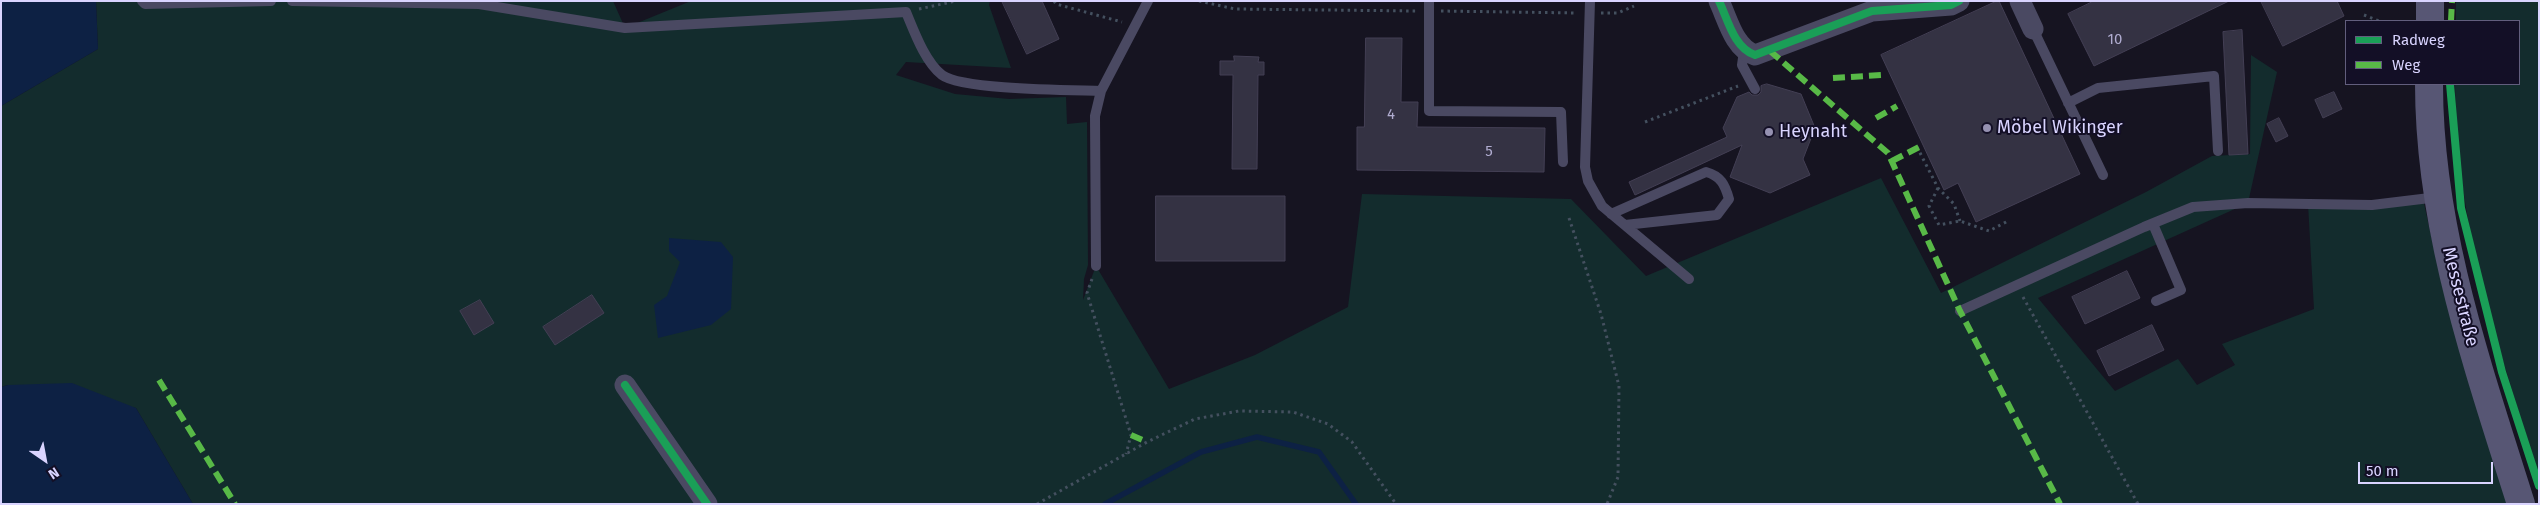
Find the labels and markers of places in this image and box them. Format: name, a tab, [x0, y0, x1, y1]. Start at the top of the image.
place label: Möbel Wikinger	[1997, 117, 2123, 139]
place label: Heynaht	[1779, 121, 1847, 143]
marker: Möbel Wikinger	[1981, 122, 1993, 134]
marker: Heynaht	[1763, 126, 1775, 138]

